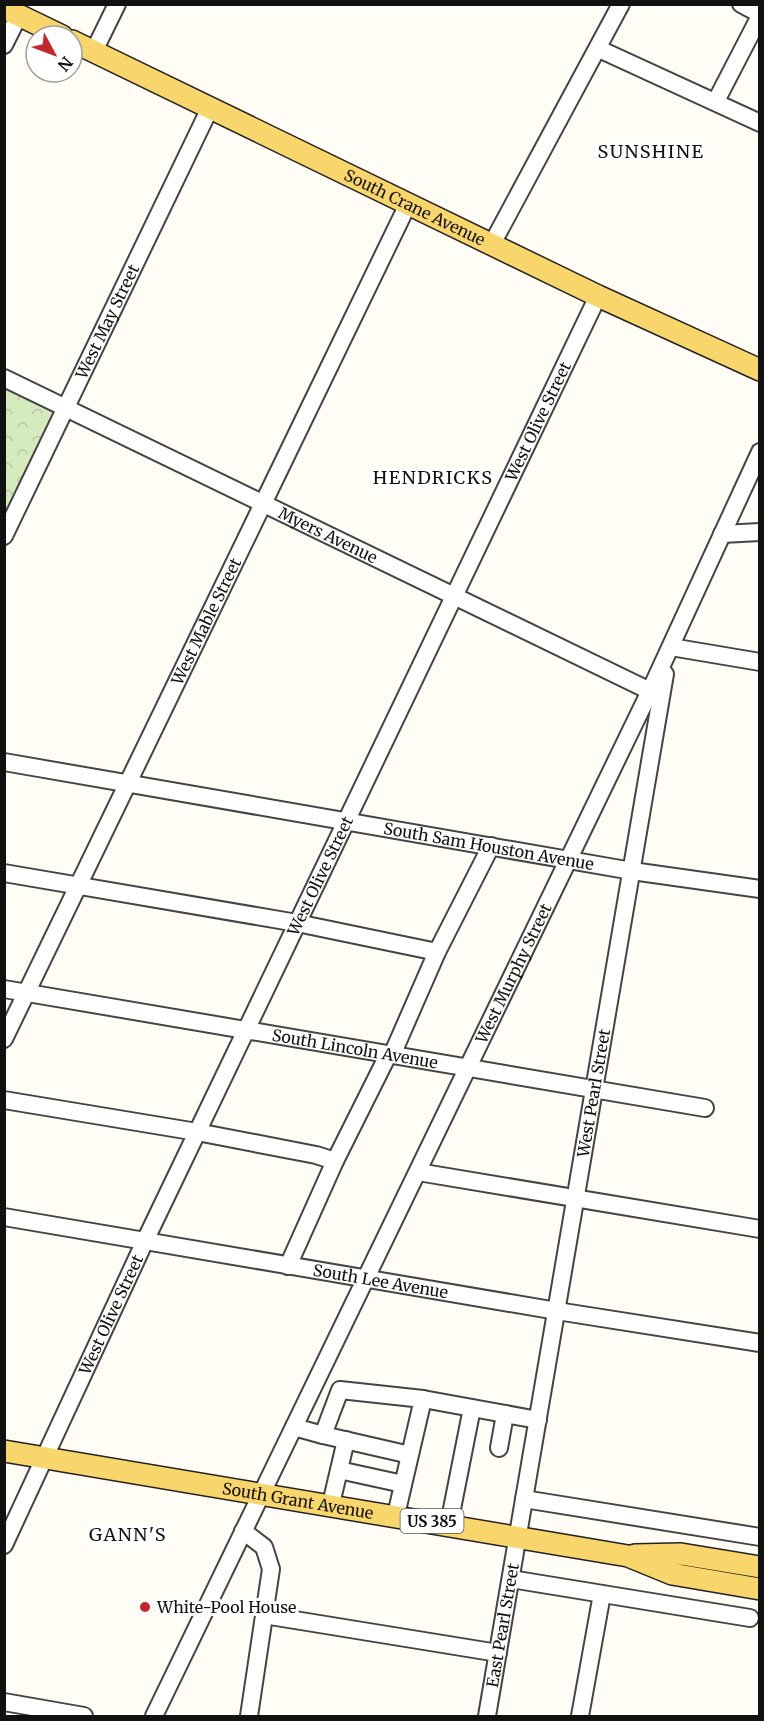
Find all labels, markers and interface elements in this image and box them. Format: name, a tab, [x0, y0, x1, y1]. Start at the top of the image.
north arrow	[24, 24, 84, 84]
text: N	[53, 53, 77, 75]
district label: SUNSHINE	[598, 140, 704, 163]
street label: South Crane Avenue	[341, 165, 489, 250]
street label: West May Street	[71, 260, 144, 383]
street label: West Olive Street	[500, 358, 575, 485]
district label: HENDRICKS	[373, 466, 493, 489]
street label: Myers Avenue	[275, 503, 381, 567]
street label: West Mable Street	[167, 554, 246, 689]
street label: West Olive Street	[282, 812, 357, 940]
street label: South Sam Houston Avenue	[382, 818, 595, 874]
street label: West Murphy Street	[471, 899, 556, 1048]
street label: South Lincoln Avenue	[271, 1025, 439, 1072]
street label: West Pearl Street	[572, 1027, 614, 1160]
street label: West Olive Street	[74, 1251, 148, 1379]
street label: South Lee Avenue	[312, 1260, 450, 1302]
street label: South Grant Avenue	[221, 1478, 375, 1523]
road number: US 385	[400, 1509, 464, 1533]
district label: GANN'S	[89, 1523, 167, 1546]
street label: East Pearl Street	[482, 1561, 523, 1689]
place label: White-Pool House	[156, 1597, 296, 1617]
marker: White-Pool House	[138, 1600, 152, 1614]

